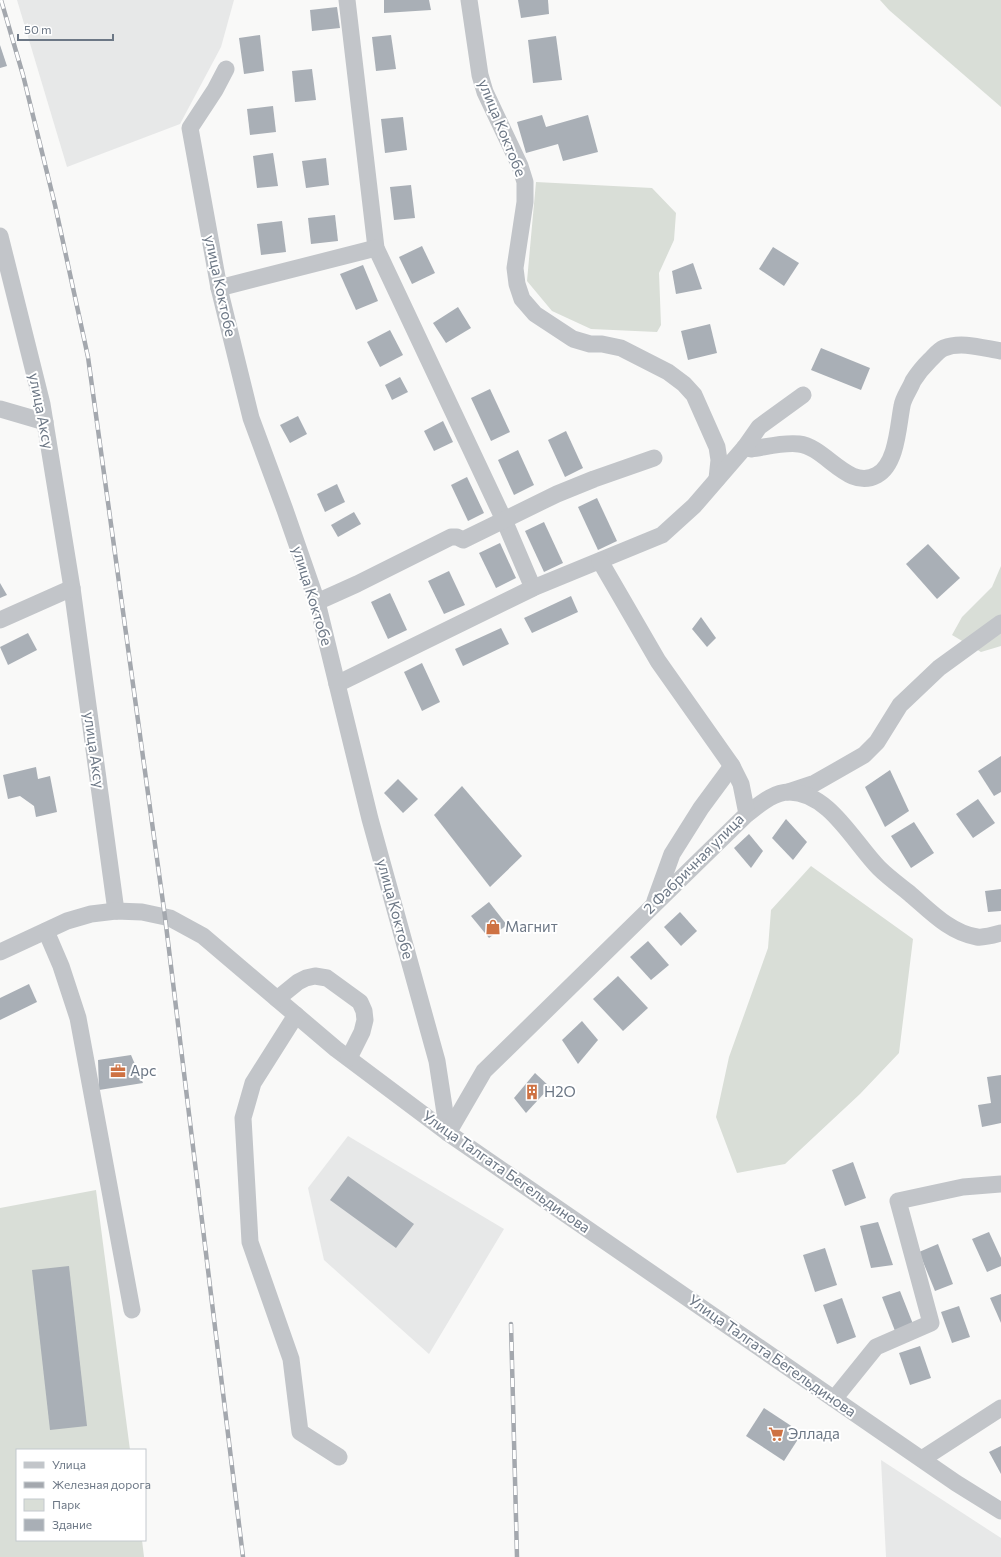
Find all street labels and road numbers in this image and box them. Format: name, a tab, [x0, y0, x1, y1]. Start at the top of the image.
street label: улица Коктобе	[475, 76, 531, 179]
street label: улица Коктобе	[201, 233, 241, 338]
street label: улица Аксу	[26, 371, 58, 451]
street label: улица Коктобе	[289, 544, 337, 648]
street label: улица Аксу	[81, 710, 109, 790]
street label: 2 Фабричная улица	[639, 809, 747, 917]
street label: улица Коктобе	[374, 857, 418, 961]
street label: Улица Талгата Бегельдинова	[419, 1106, 594, 1236]
street label: Улица Талгата Бегельдинова	[685, 1290, 860, 1420]

